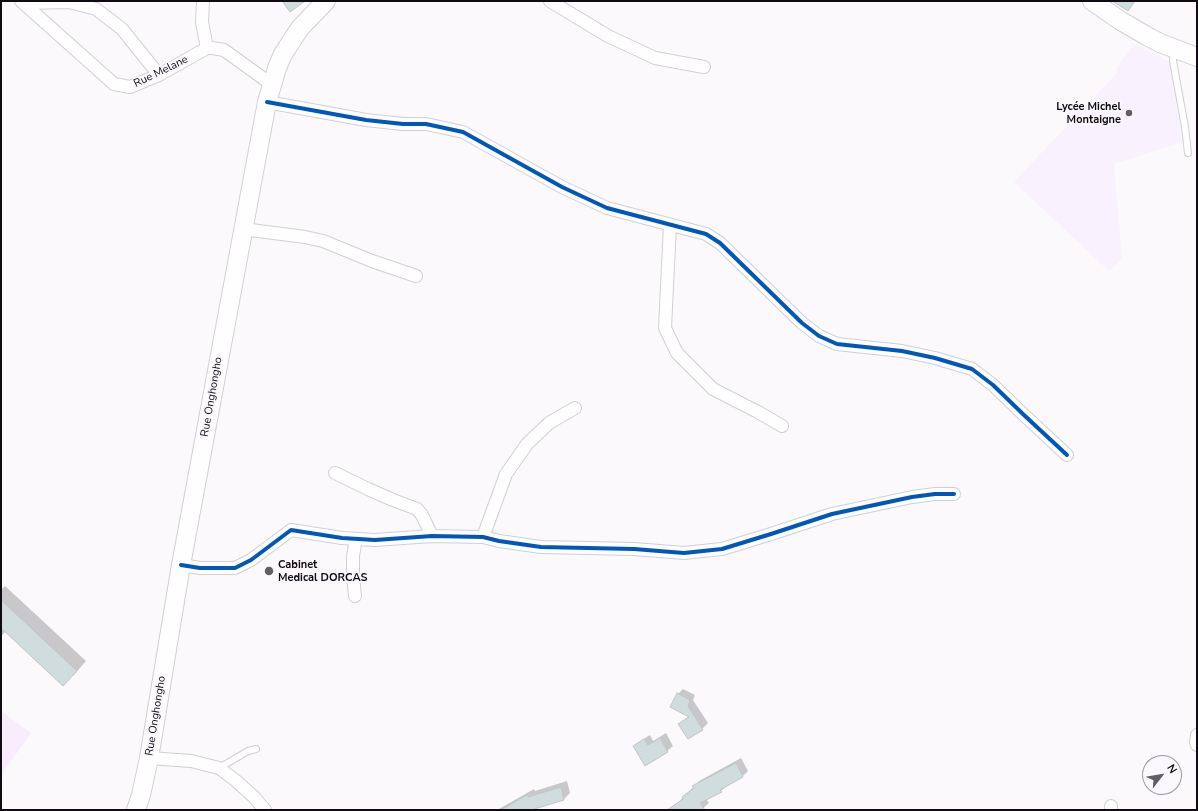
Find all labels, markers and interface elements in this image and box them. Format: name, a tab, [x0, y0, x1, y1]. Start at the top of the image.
street label: Rue Melane	[132, 53, 190, 91]
place label: Lycée Michel Montaigne	[1056, 100, 1121, 126]
marker: Lycée Michel Montaigne	[1124, 108, 1134, 118]
street label: Rue Onghongho	[198, 356, 226, 438]
place label: Cabinet Medical DORCAS	[278, 558, 367, 584]
marker: Cabinet Medical DORCAS	[263, 565, 275, 577]
street label: Rue Onghongho	[143, 675, 169, 757]
north arrow	[1142, 755, 1182, 795]
text: N	[1163, 762, 1180, 776]

